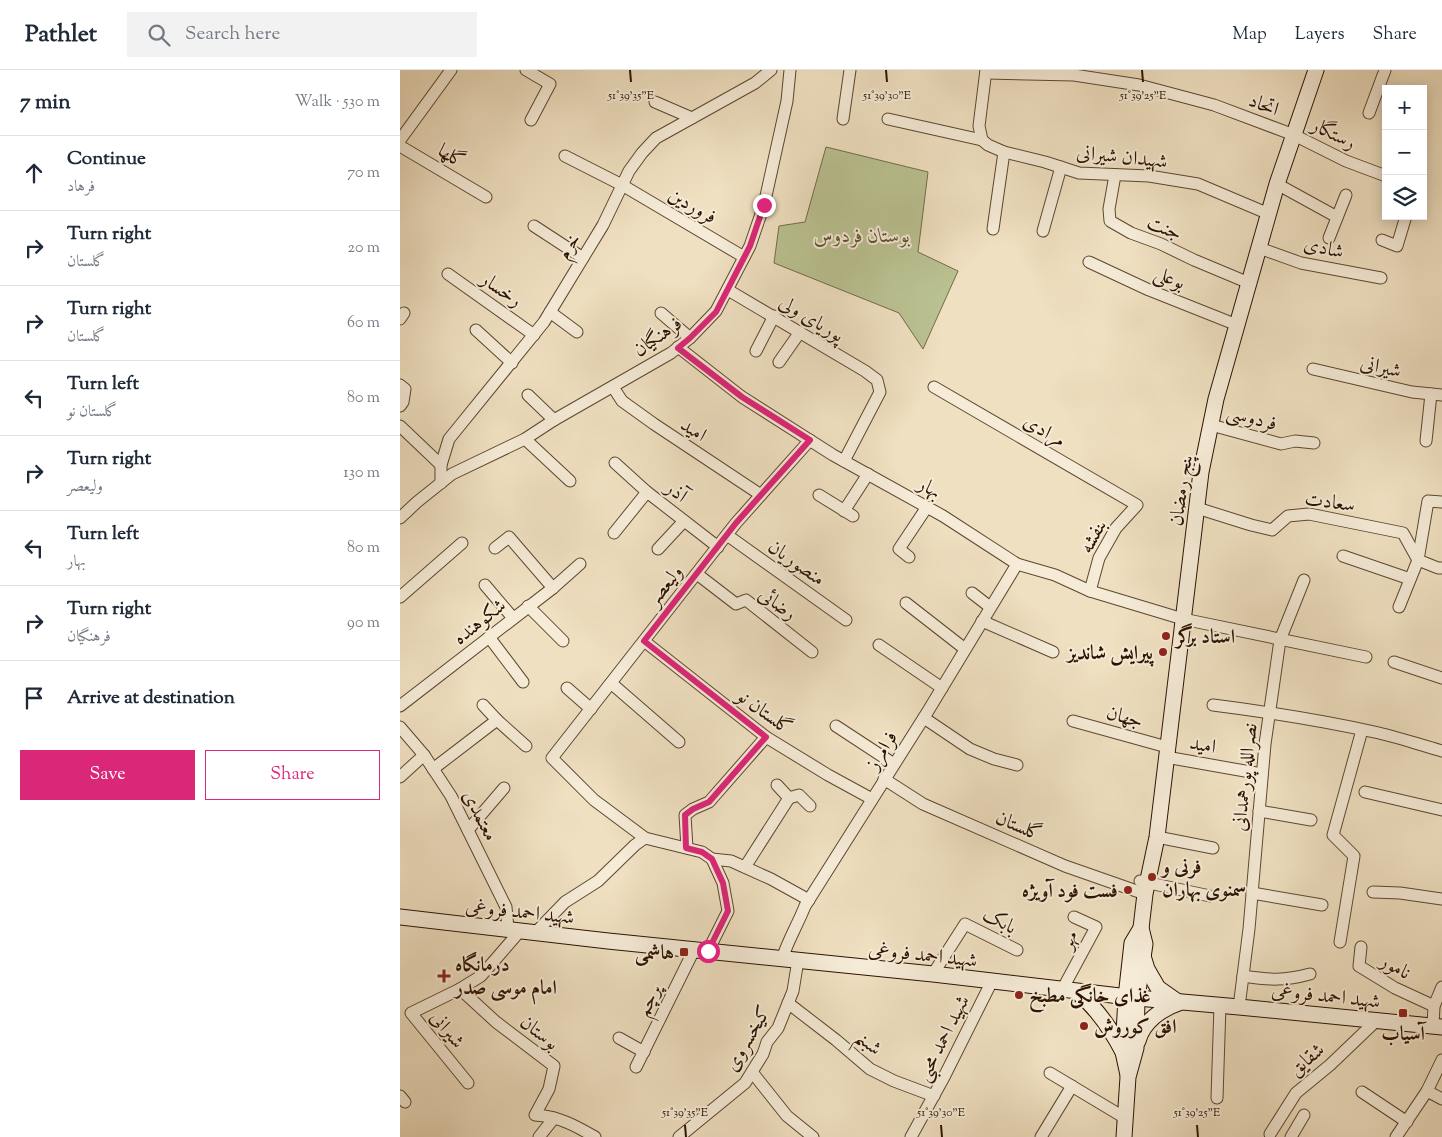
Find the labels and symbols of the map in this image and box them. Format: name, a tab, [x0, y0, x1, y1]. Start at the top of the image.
text: 51°39'35"E	[607, 87, 655, 105]
text: 51°39'30"E	[862, 87, 912, 105]
text: 51°39'25"E	[1119, 87, 1167, 105]
street label: اتحاد	[1244, 87, 1283, 125]
street label: رستگار	[1304, 110, 1361, 158]
street label: گلها	[431, 138, 470, 177]
street label: شهیدان شیرانی	[1075, 139, 1169, 178]
street label: فروردین	[662, 182, 721, 233]
route end	[753, 194, 776, 217]
street label: جنت	[1142, 209, 1186, 250]
park label: بوستان فردوس	[814, 223, 911, 252]
street label: خرم	[551, 228, 590, 267]
street label: شادی	[1301, 231, 1346, 268]
street label: بوعلی	[1149, 260, 1189, 299]
street label: رخسار	[472, 265, 527, 316]
street label: پوریای ولی	[773, 289, 850, 352]
street label: فرهنگیان	[628, 311, 689, 366]
street label: شیرانی	[1357, 350, 1404, 387]
street label: فردوسی	[1223, 399, 1280, 440]
street label: مرادی	[1017, 408, 1070, 456]
street label: امید	[674, 412, 712, 450]
street label: پنج رمضان	[1163, 452, 1203, 528]
street label: بهار	[910, 470, 946, 507]
street label: آذر	[657, 474, 695, 513]
street label: سعادت	[1303, 486, 1357, 521]
street label: بنفشه	[1073, 515, 1115, 559]
street label: منصوریان	[761, 534, 830, 594]
street label: ولیعصر	[639, 560, 691, 615]
street label: رضائی	[751, 581, 802, 629]
street label: شکوهنده	[448, 593, 513, 653]
place label: استاد برگر	[1174, 623, 1235, 653]
marker: استاد برگر	[1160, 630, 1172, 642]
place label: پیرایش شاندیز	[1065, 640, 1154, 669]
marker: پیرایش شاندیز	[1157, 646, 1169, 658]
street label: گلستان نو	[728, 682, 797, 743]
street label: جهان	[1103, 699, 1146, 737]
street label: نصرالله پورهمدانی	[1226, 721, 1267, 833]
street label: فرامرز	[859, 726, 906, 778]
street label: امید	[1187, 730, 1218, 763]
street label: معتمدی	[454, 786, 504, 847]
street label: گلستان	[990, 805, 1046, 850]
place label: فرنی و سمنوی بهاران	[1160, 854, 1246, 906]
marker: فرنی و سمنوی بهاران	[1146, 871, 1158, 883]
place label: فست فود آویژه	[1022, 878, 1118, 907]
marker: فست فود آویژه	[1122, 884, 1134, 896]
street label: شهید احمد فروغی	[464, 893, 576, 934]
street label: بابک	[977, 901, 1021, 943]
street label: مهر	[1052, 925, 1087, 956]
street label: شهید احمد فروغی	[867, 936, 979, 977]
place label: هاشمی	[635, 940, 674, 969]
route start	[697, 940, 720, 963]
marker: هاشمی	[678, 946, 690, 958]
street label: نامور	[1372, 947, 1416, 988]
place label: درمانگاه امام موسی صدر	[453, 951, 557, 1005]
marker: درمانگاه امام موسی صدر	[437, 969, 451, 983]
street label: شهید احمد فروغی	[1270, 977, 1382, 1018]
street label: پرچم	[630, 978, 673, 1023]
place label: غذای خانگی مطبخ	[1029, 983, 1151, 1013]
marker: غذای خانگی مطبخ	[1013, 989, 1025, 1001]
street label: شهید احمد محبی	[910, 991, 978, 1088]
street label: کیخسروی	[719, 1001, 780, 1078]
street label: شیرانی	[422, 1005, 470, 1056]
marker: آسیاب	[1397, 1007, 1409, 1019]
street label: بوستان	[513, 1009, 564, 1059]
place label: افق کوروش	[1094, 1014, 1177, 1043]
marker: افق کوروش	[1078, 1020, 1090, 1032]
place label: آسیاب	[1381, 1021, 1427, 1050]
street label: شبنم	[846, 1024, 887, 1066]
street label: شقایق	[1283, 1037, 1332, 1085]
text: 51°39'35"E	[661, 1104, 709, 1122]
text: 51°39'30"E	[916, 1104, 966, 1122]
text: 51°39'25"E	[1173, 1104, 1221, 1122]

